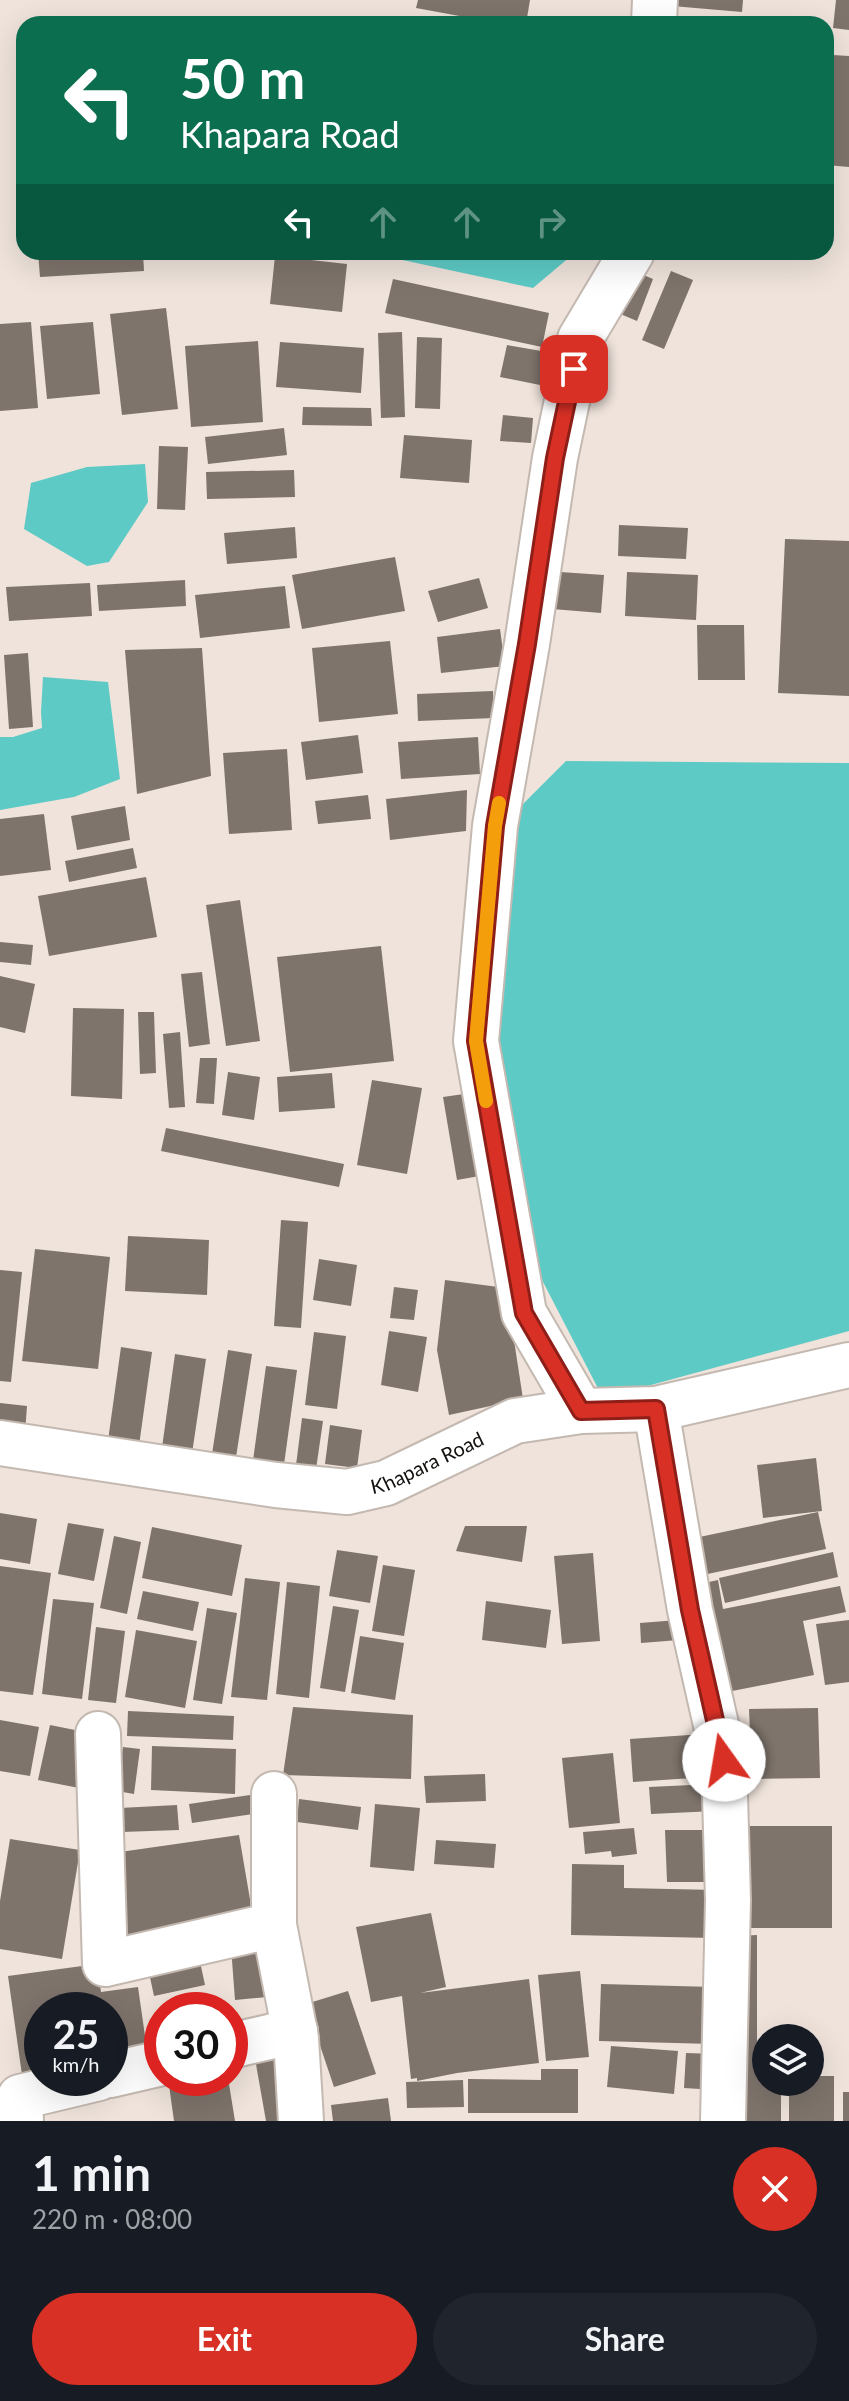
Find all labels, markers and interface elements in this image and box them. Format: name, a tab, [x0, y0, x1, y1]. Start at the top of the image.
text: 50 m	[180, 44, 305, 111]
icon: left	[48, 48, 152, 152]
text: Khapara Road	[180, 112, 400, 156]
icon: left	[277, 200, 321, 244]
icon: ahead	[361, 200, 405, 244]
icon: ahead	[445, 200, 489, 244]
icon: right	[529, 200, 573, 244]
pin	[540, 335, 608, 403]
icon: arrive	[552, 347, 596, 391]
street label: Khapara Road	[368, 1426, 487, 1498]
position arrow	[682, 1718, 766, 1802]
speed limit sign: 30	[144, 1992, 248, 2096]
text: 25	[53, 2010, 99, 2058]
map controls	[752, 2024, 824, 2096]
button: layers	[752, 2024, 824, 2096]
text: km/h	[53, 2052, 99, 2076]
text: 1 min	[32, 2144, 151, 2201]
button: close	[733, 2147, 817, 2231]
text: 220 m · 08:00	[32, 2203, 192, 2235]
button: Exit	[32, 2293, 417, 2385]
button: Share	[433, 2293, 817, 2385]

